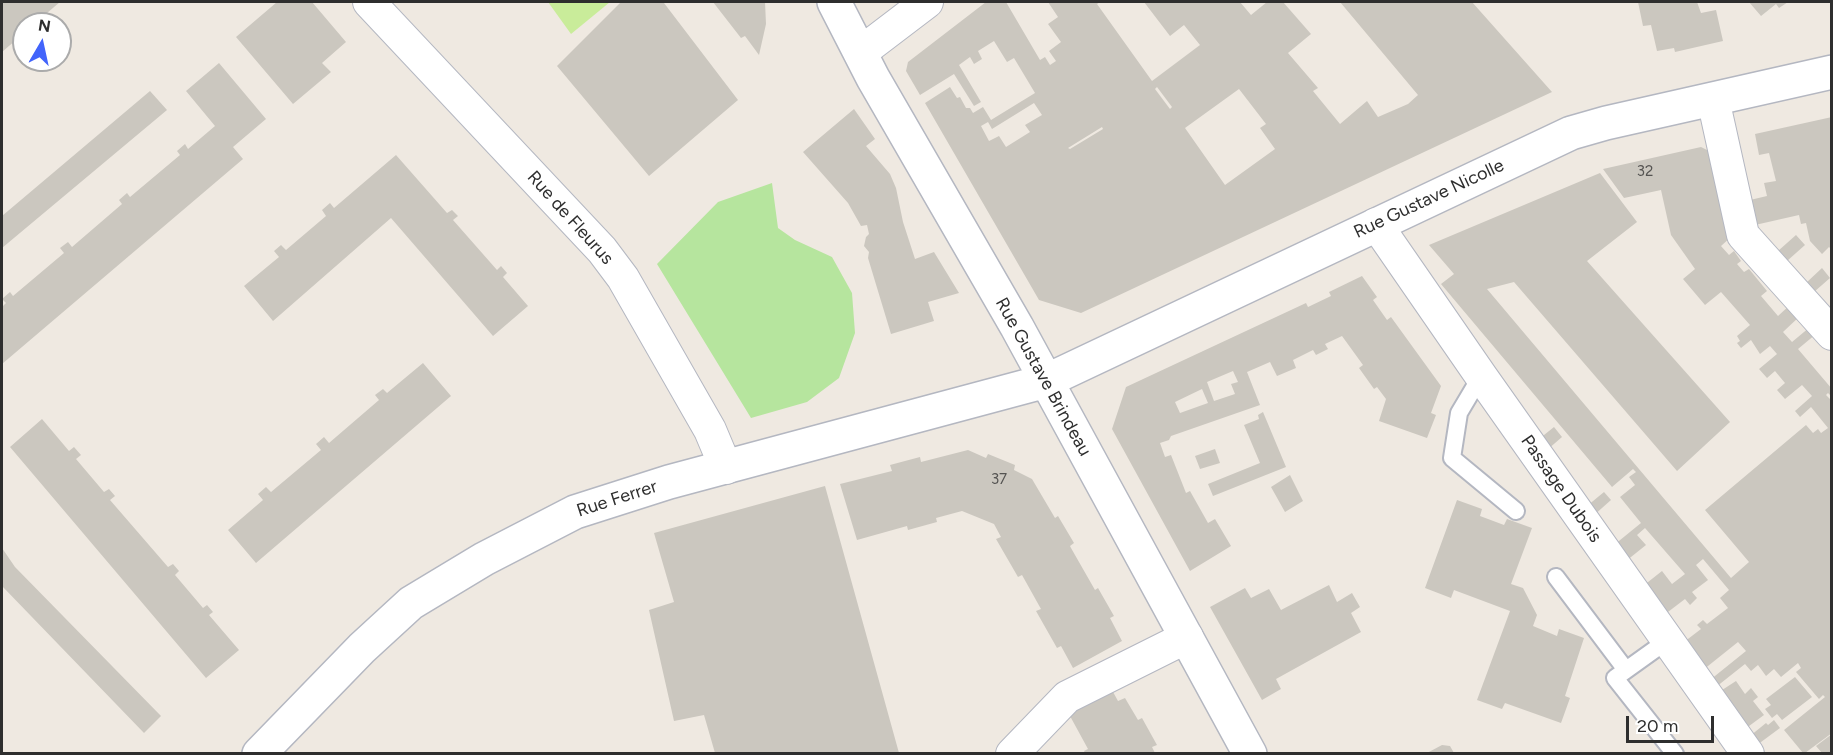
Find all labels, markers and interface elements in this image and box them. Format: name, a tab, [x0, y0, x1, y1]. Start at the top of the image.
north arrow	[12, 12, 72, 72]
text: N	[37, 15, 52, 36]
street label: Rue Gustave Nicolle	[1351, 155, 1507, 243]
house number: 32	[1637, 163, 1653, 181]
street label: Rue de Fleurus	[522, 167, 618, 269]
street label: Rue Gustave Brindeau	[990, 294, 1096, 460]
street label: Passage Dubois	[1516, 431, 1606, 547]
house number: 37	[991, 471, 1007, 489]
street label: Rue Ferrer	[574, 476, 660, 522]
scale bar	[1629, 704, 1718, 742]
text: 20 m	[1637, 715, 1678, 737]

